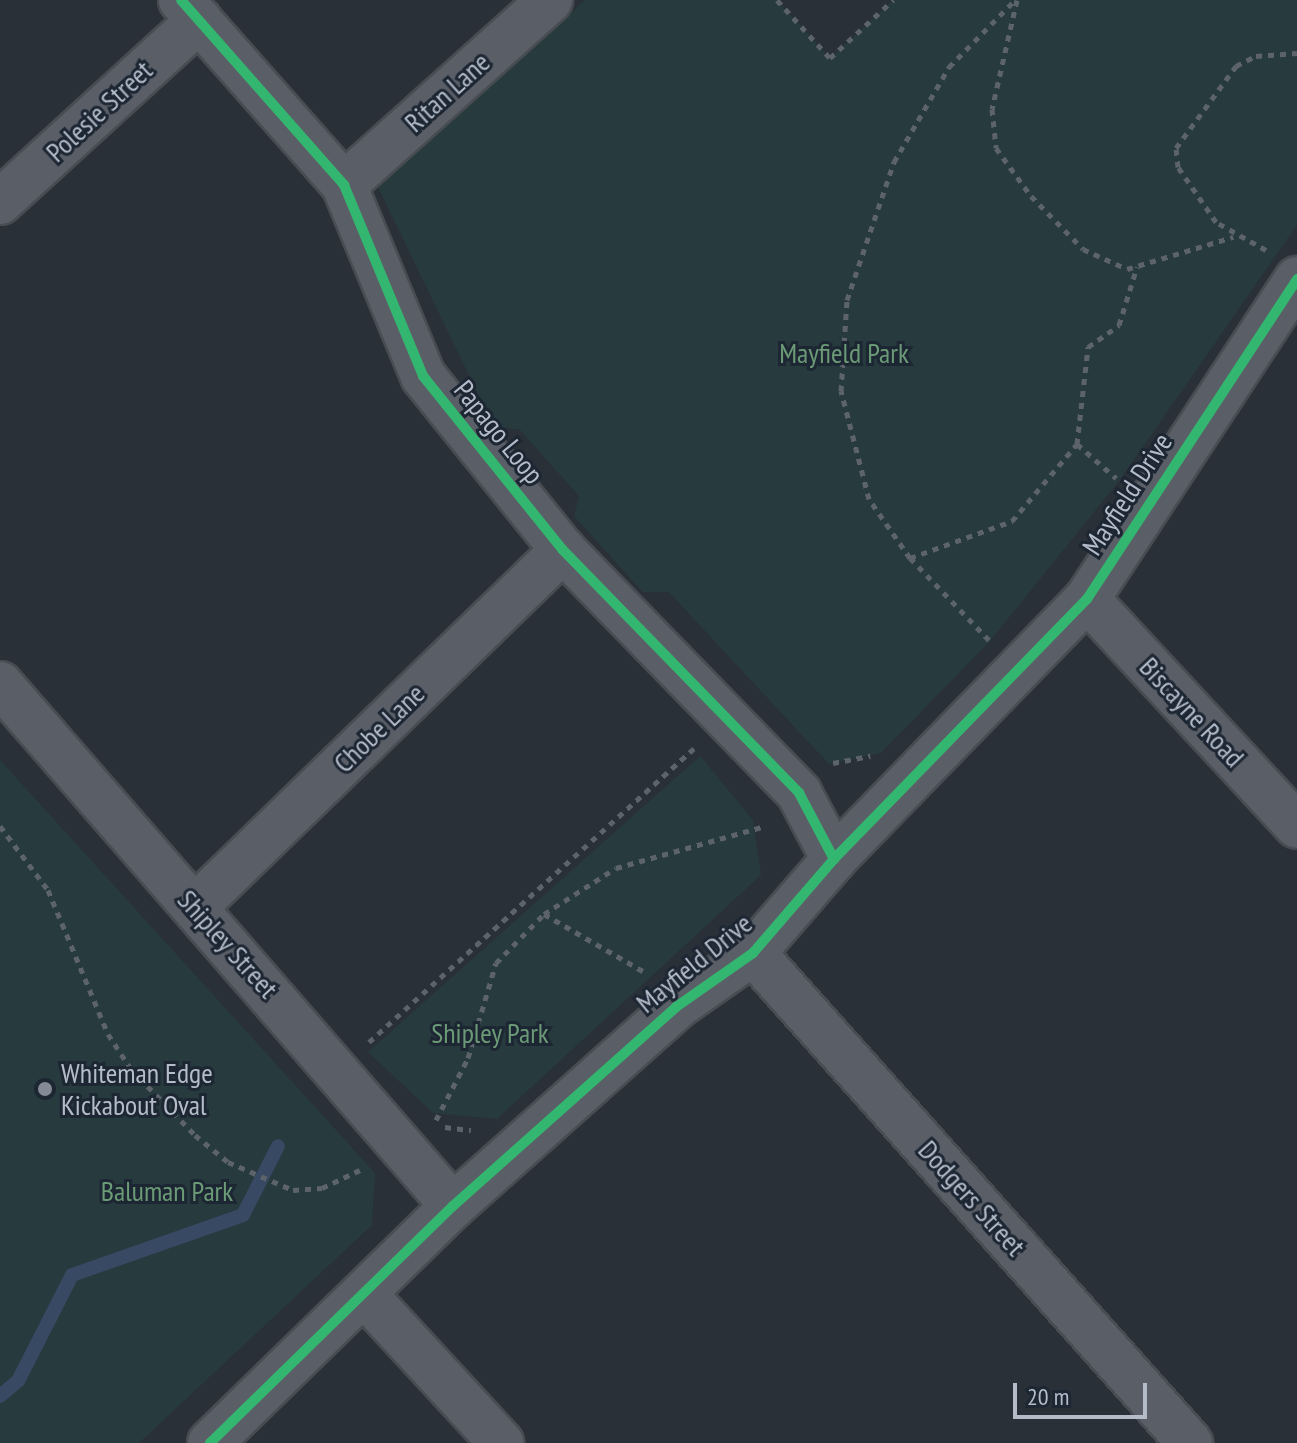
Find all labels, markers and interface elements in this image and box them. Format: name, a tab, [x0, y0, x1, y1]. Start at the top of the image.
street label: Ritan Lane	[398, 45, 496, 139]
street label: Polesie Street	[39, 53, 159, 169]
park label: Mayfield Park	[779, 336, 909, 370]
street label: Papago Loop	[447, 374, 551, 490]
street label: Mayfield Drive	[1075, 427, 1179, 561]
street label: Biscayne Road	[1133, 650, 1251, 774]
street label: Chobe Lane	[327, 677, 431, 779]
street label: Shipley Street	[170, 883, 286, 1005]
street label: Mayfield Drive	[629, 906, 759, 1020]
park label: Shipley Park	[431, 1016, 549, 1050]
place label: Whiteman Edge Kickabout Oval	[61, 1056, 213, 1122]
marker: Whiteman Edge Kickabout Oval	[36, 1080, 54, 1098]
street label: Dodgers Street	[911, 1133, 1033, 1263]
park label: Baluman Park	[101, 1174, 233, 1208]
scale bar	[1017, 1367, 1151, 1417]
text: 20 m	[1027, 1381, 1069, 1412]

